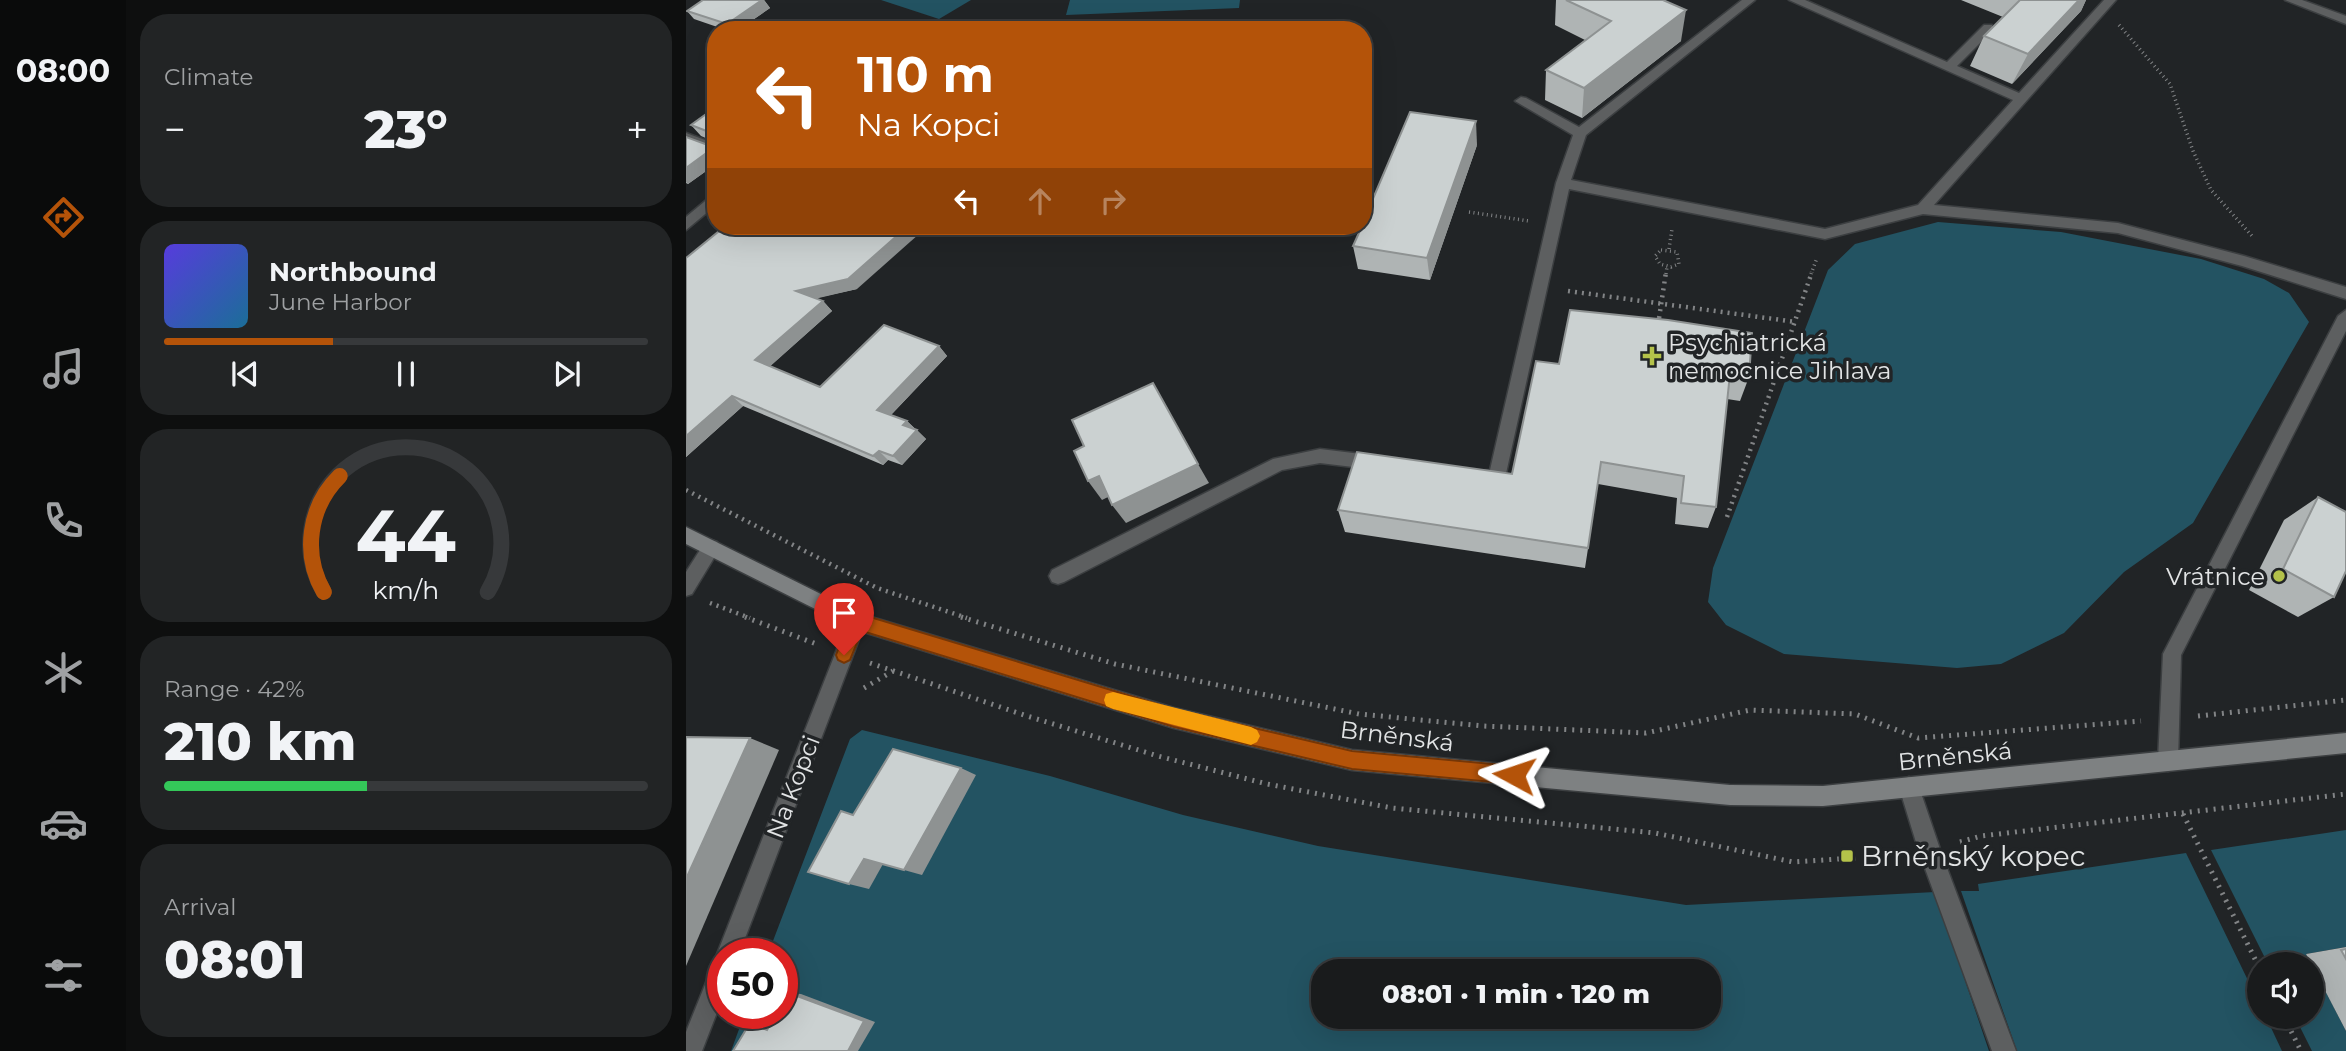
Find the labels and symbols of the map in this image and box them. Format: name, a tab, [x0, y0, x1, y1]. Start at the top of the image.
place label: Psychiatrická nemocnice Jihlava	[1668, 328, 1891, 385]
marker: Psychiatrická nemocnice Jihlava	[1642, 346, 1662, 366]
place label: Vrátnice	[2166, 562, 2265, 591]
marker: Vrátnice	[2271, 568, 2287, 584]
pin	[814, 583, 874, 655]
street label: Brněnská	[1338, 715, 1456, 757]
street label: Na Kopci	[760, 732, 826, 842]
street label: Brněnská	[1897, 736, 2013, 776]
position arrow	[1477, 738, 1551, 812]
place label: Brněnský kopec	[1861, 839, 2085, 873]
marker: Brněnský kopec	[1839, 848, 1855, 864]
speed limit sign: 50	[707, 938, 798, 1029]

